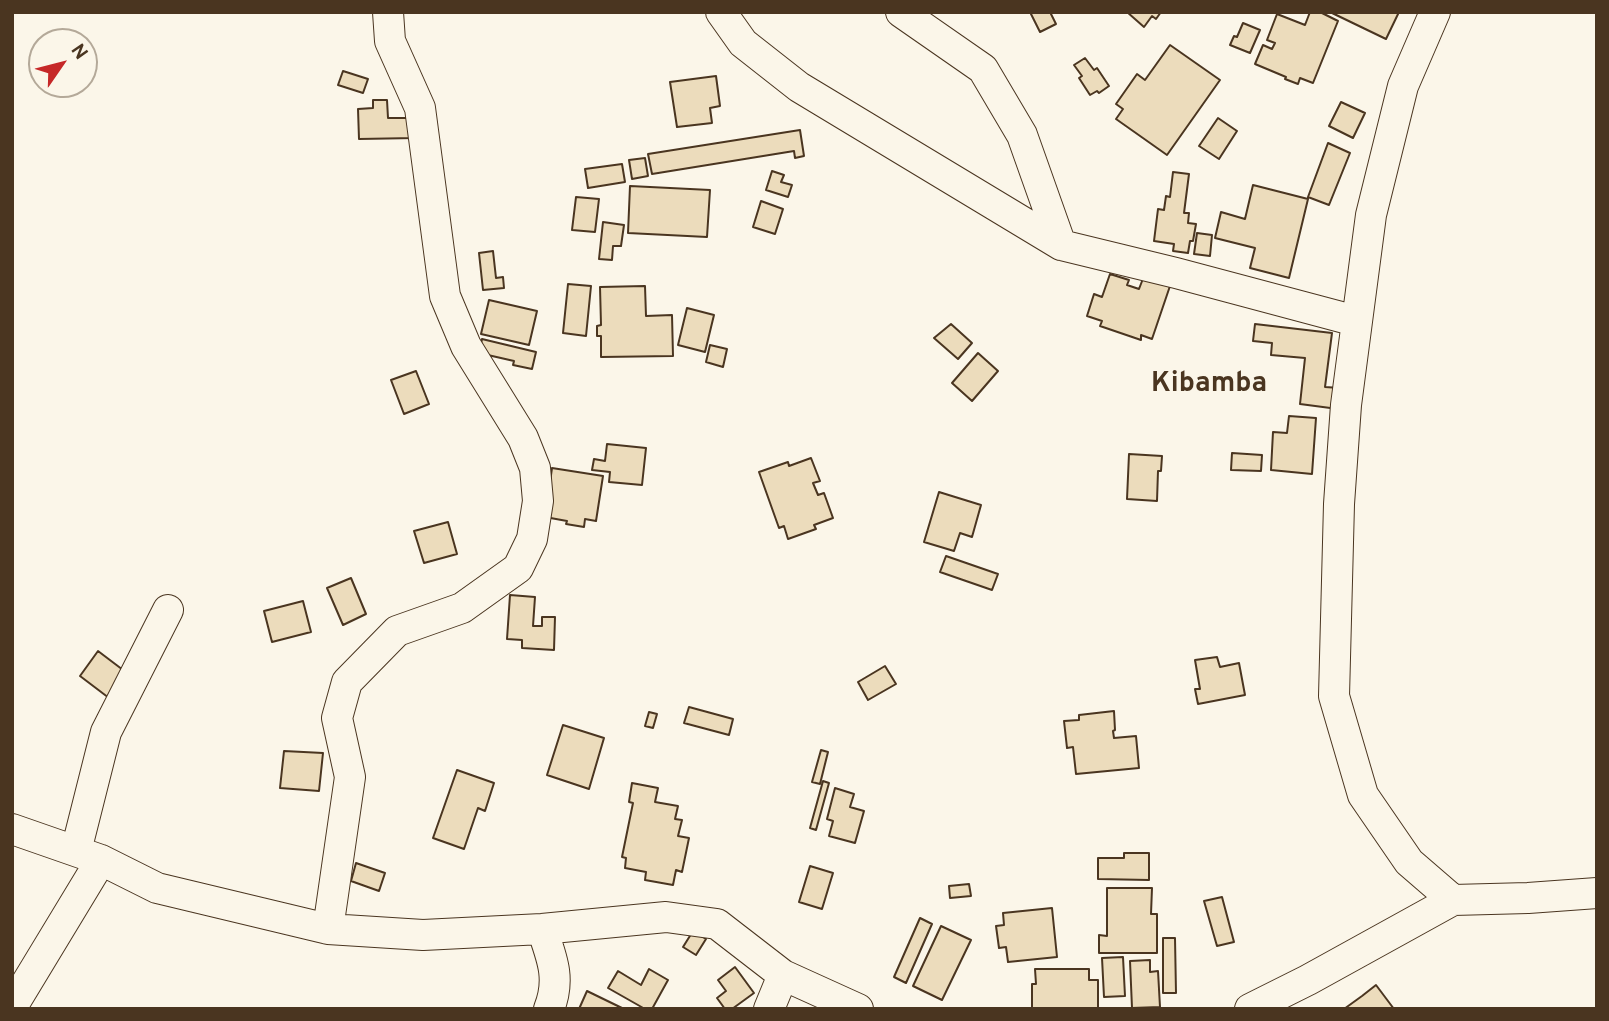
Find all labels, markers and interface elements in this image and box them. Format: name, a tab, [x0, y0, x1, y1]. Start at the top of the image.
north arrow	[28, 28, 98, 98]
text: N	[65, 40, 92, 65]
district label: Kibamba	[1151, 368, 1267, 402]

